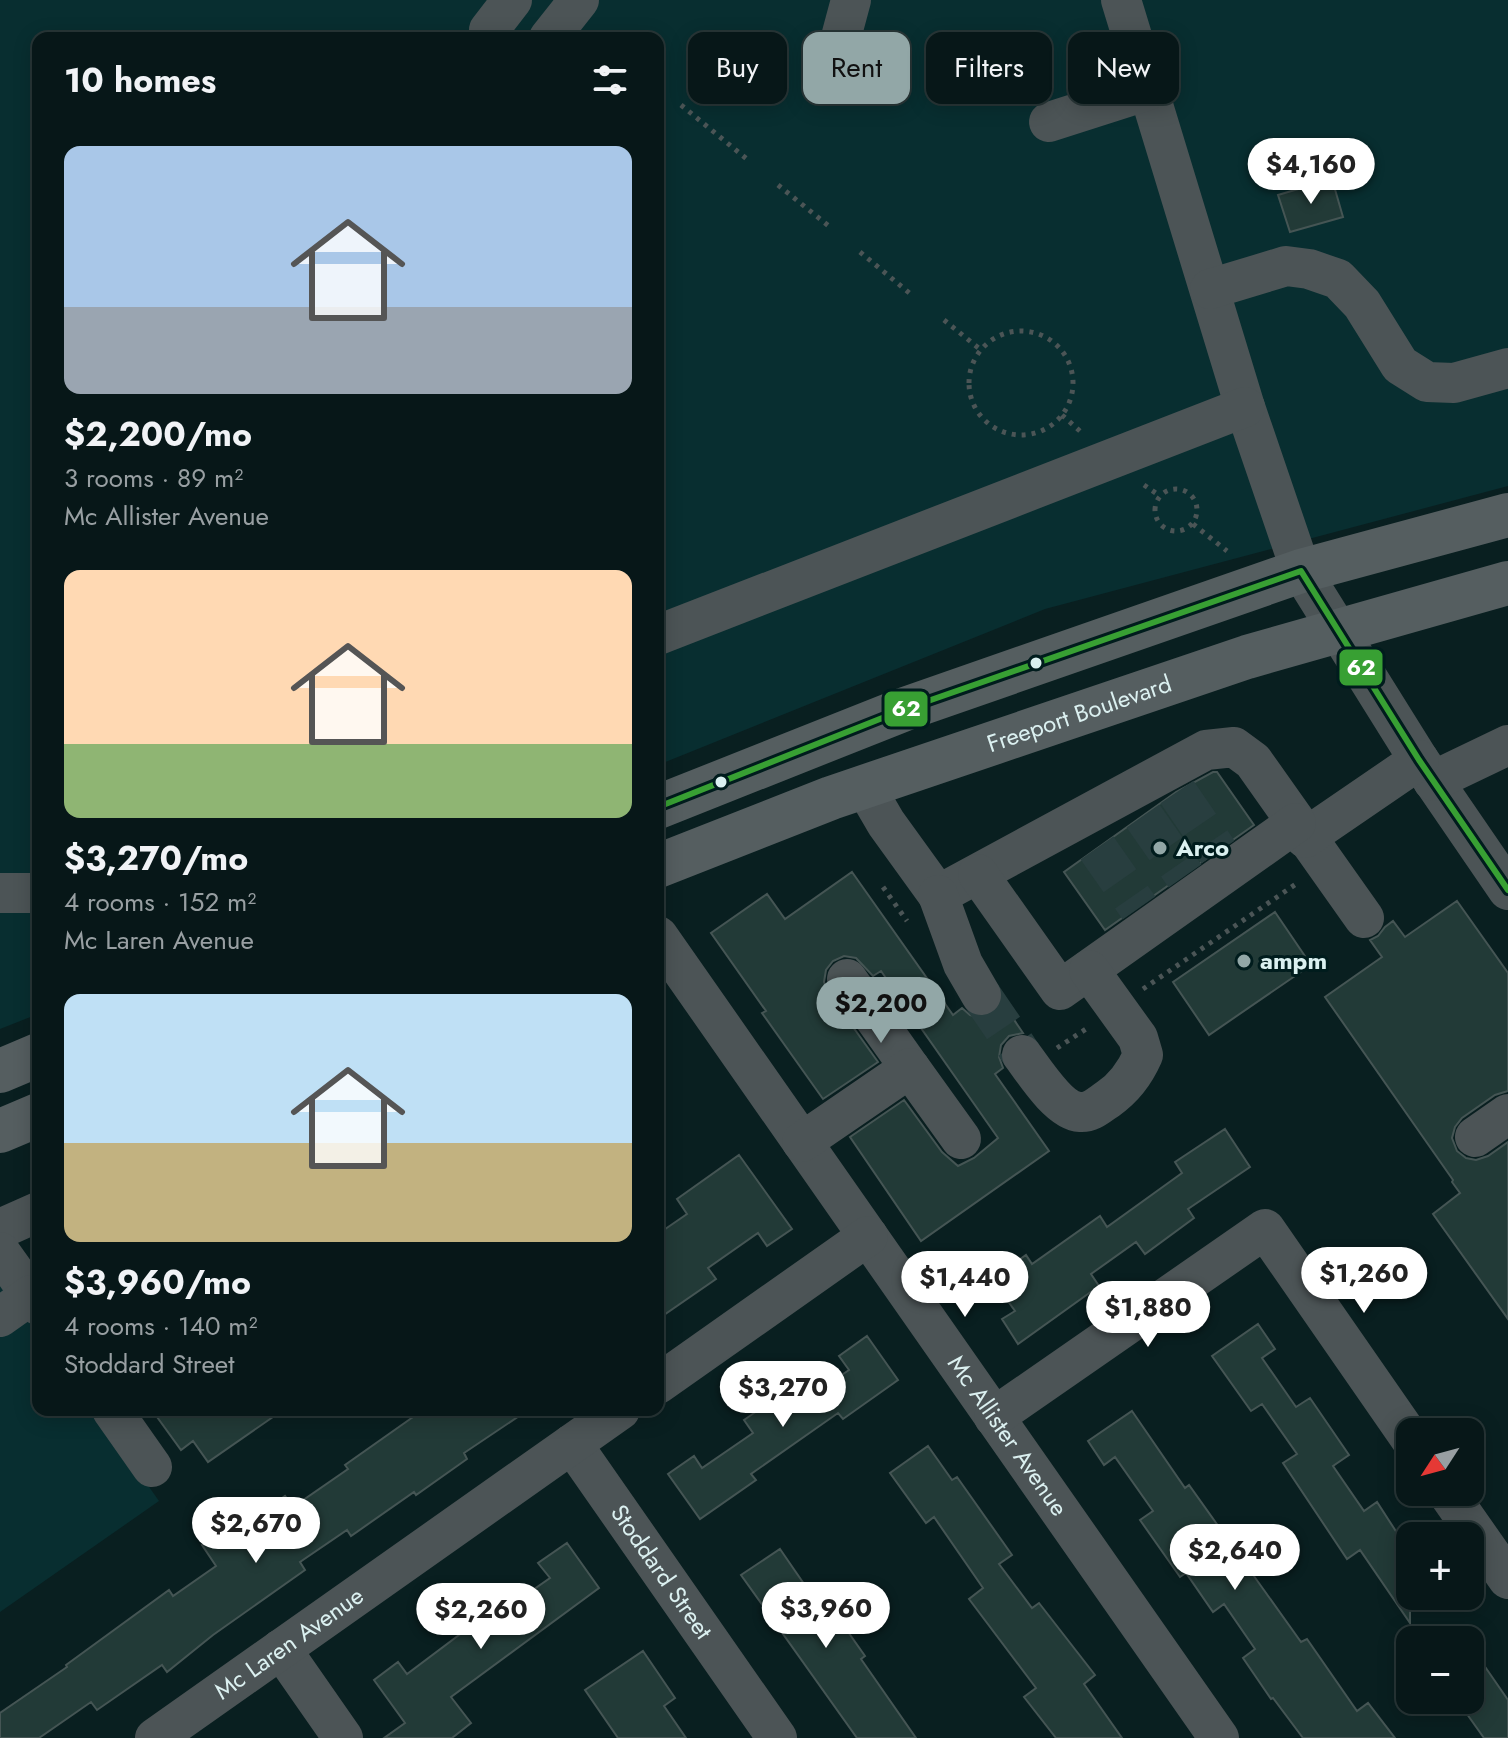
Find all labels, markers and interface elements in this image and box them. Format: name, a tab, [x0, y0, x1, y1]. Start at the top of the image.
chip: Buy	[688, 32, 787, 104]
chip: Rent	[803, 32, 910, 104]
chip: Filters	[926, 32, 1052, 104]
chip: New	[1068, 32, 1179, 104]
text: 10 homes	[64, 56, 216, 105]
icon: filters	[588, 58, 632, 102]
pin: $4,160	[1246, 138, 1376, 206]
text: $4,160	[1266, 145, 1356, 183]
icon: home	[276, 198, 420, 342]
text: $2,200/mo	[64, 410, 252, 459]
text: 3 rooms · 89 m²	[64, 459, 243, 497]
text: Mc Allister Avenue	[64, 497, 269, 535]
icon: home	[276, 622, 420, 766]
line badge: 62	[1338, 648, 1384, 687]
text: 62	[1346, 651, 1376, 683]
unlabelled marker	[1028, 655, 1044, 671]
street label: Freeport Boulevard	[982, 666, 1176, 761]
line badge: 62	[883, 690, 929, 728]
text: 62	[891, 692, 921, 724]
unlabelled marker	[713, 774, 729, 790]
place label: Arco	[1175, 830, 1229, 865]
text: $3,270/mo	[64, 834, 248, 883]
marker: Arco	[1151, 839, 1169, 857]
text: 4 rooms · 152 m²	[64, 883, 256, 921]
text: Mc Laren Avenue	[64, 921, 254, 959]
place label: ampm	[1260, 943, 1327, 978]
marker: ampm	[1235, 952, 1253, 970]
pin: $2,200	[816, 977, 946, 1045]
text: $2,200	[834, 984, 928, 1022]
icon: home	[276, 1046, 420, 1190]
pin: $1,260	[1299, 1247, 1429, 1315]
pin: $1,440	[900, 1251, 1030, 1319]
text: $1,260	[1319, 1254, 1409, 1292]
text: $3,960/mo	[64, 1258, 251, 1307]
text: $1,440	[919, 1258, 1011, 1296]
pin: $1,880	[1083, 1281, 1213, 1349]
text: $1,880	[1104, 1288, 1192, 1326]
text: 4 rooms · 140 m²	[64, 1307, 258, 1345]
text: Stoddard Street	[64, 1345, 234, 1383]
street label: Mc Allister Avenue	[939, 1348, 1077, 1523]
pin: $3,270	[718, 1361, 848, 1429]
text: $3,270	[738, 1368, 828, 1406]
north arrow	[1396, 1418, 1484, 1506]
map controls	[1396, 1418, 1484, 1714]
pin: $2,670	[191, 1497, 321, 1565]
street label: Stoddard Street	[602, 1497, 721, 1646]
text: $2,670	[210, 1504, 302, 1542]
button: +	[1396, 1522, 1484, 1610]
pin: $2,640	[1170, 1524, 1300, 1592]
text: $2,640	[1188, 1531, 1282, 1569]
street label: Mc Laren Avenue	[207, 1578, 370, 1708]
pin: $3,960	[761, 1582, 891, 1650]
pin: $2,260	[416, 1583, 546, 1651]
text: $3,960	[780, 1589, 872, 1627]
text: $2,260	[434, 1590, 528, 1628]
button: −	[1396, 1626, 1484, 1714]

